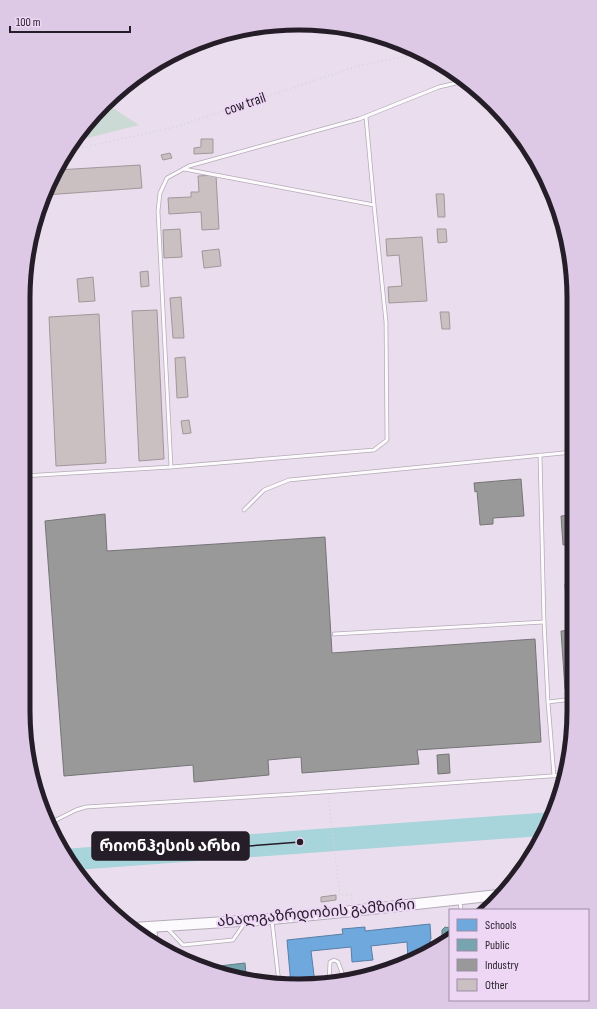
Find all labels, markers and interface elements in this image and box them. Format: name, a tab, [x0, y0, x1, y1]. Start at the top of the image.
scale bar	[10, 8, 130, 34]
text: 100 m	[16, 15, 41, 30]
street label: cow trail	[222, 88, 268, 120]
callout: რიონჰესის არხი	[92, 832, 249, 860]
text: რიონჰესის არხი	[100, 837, 240, 856]
street label: ახალგაზრდობის გამზირი	[216, 895, 416, 931]
legend	[449, 909, 589, 1001]
text: Schools	[485, 918, 517, 933]
text: Public	[485, 938, 510, 953]
text: Industry	[485, 958, 519, 973]
text: Other	[485, 978, 509, 993]

